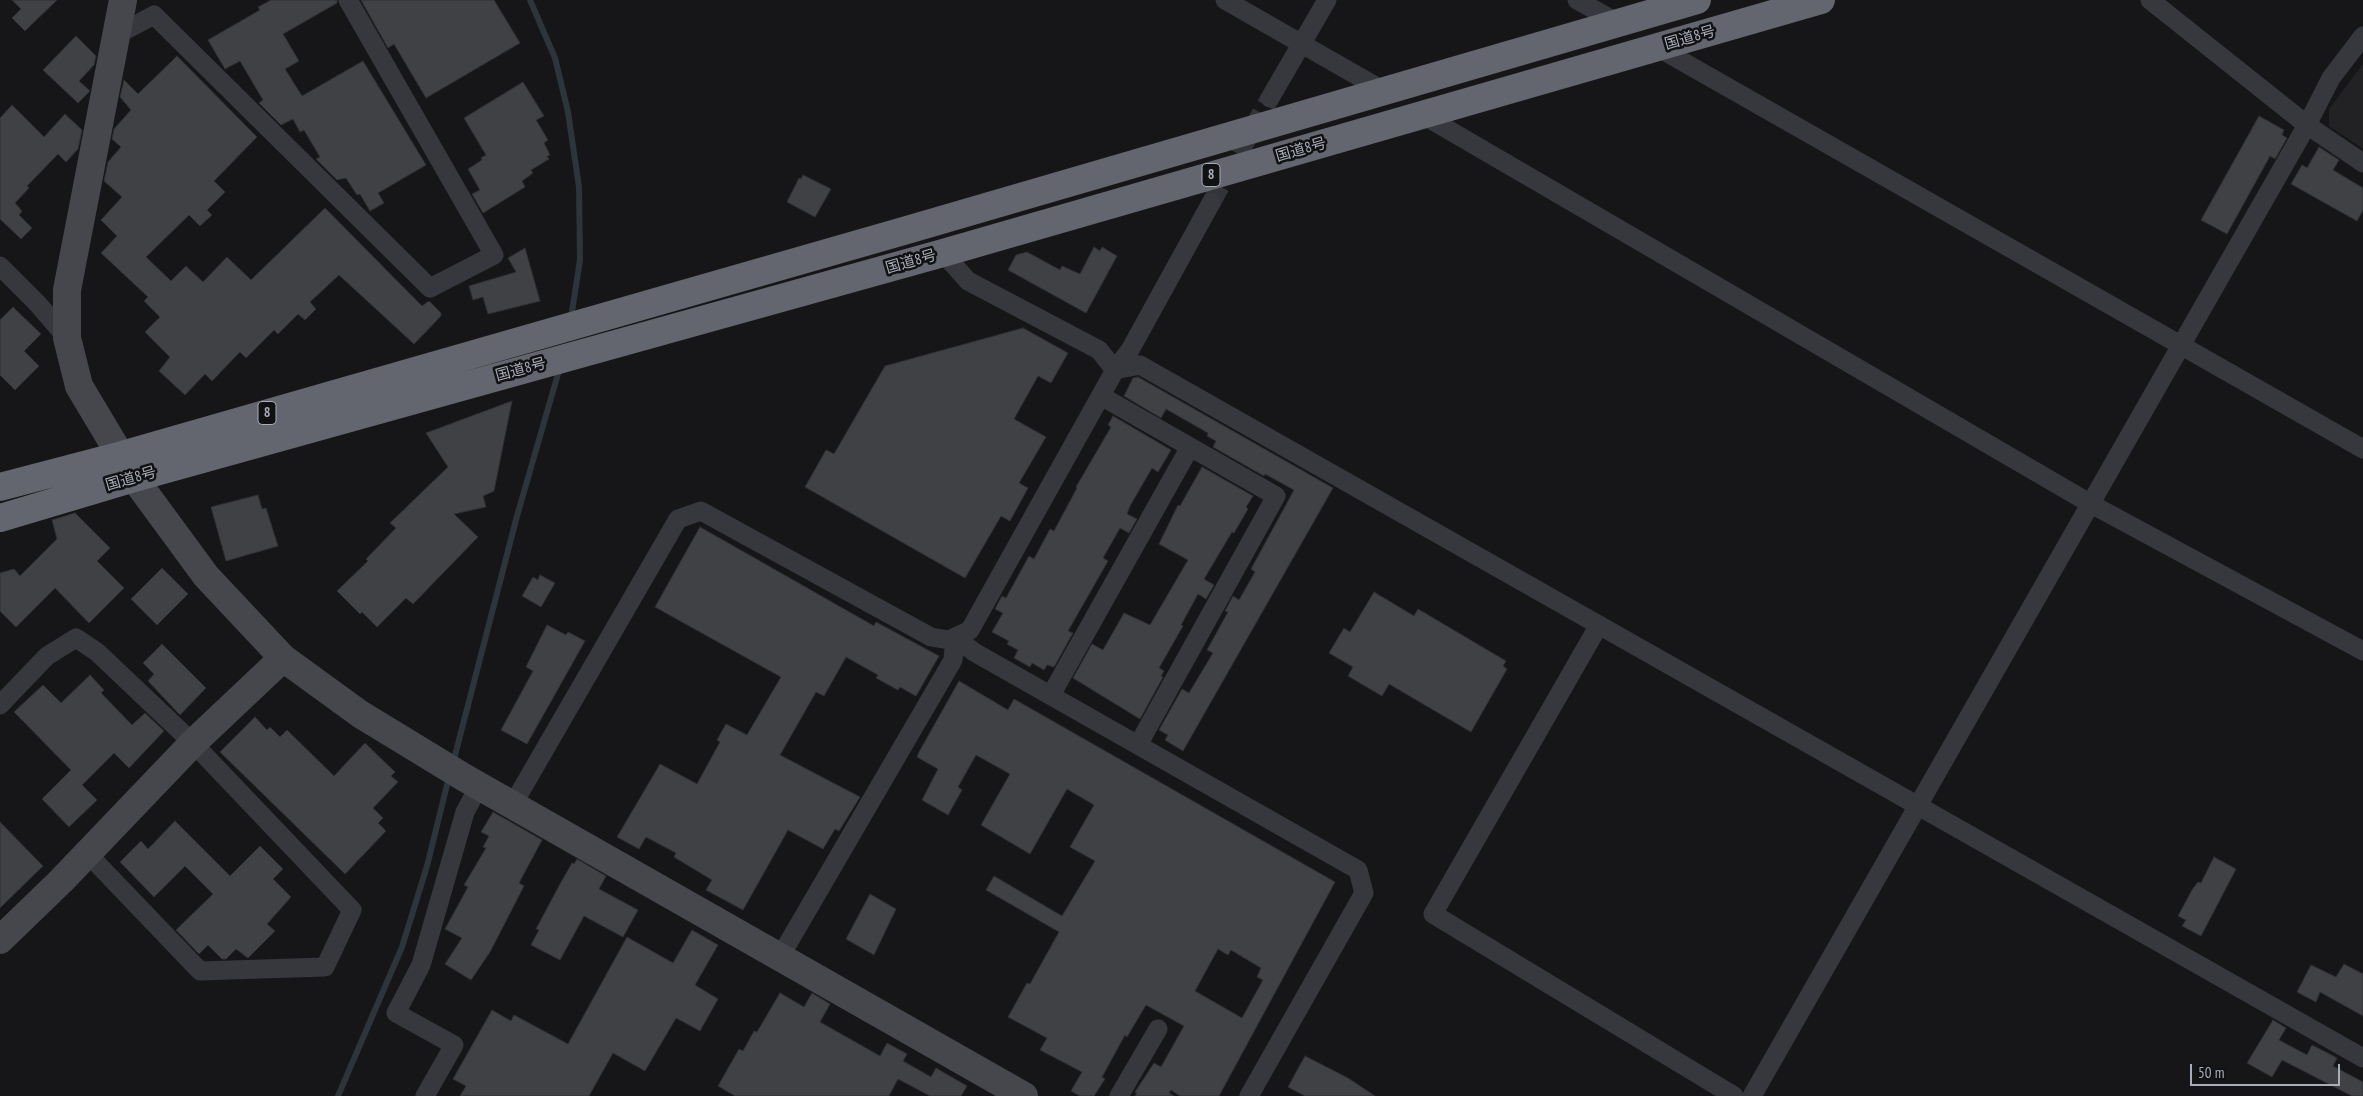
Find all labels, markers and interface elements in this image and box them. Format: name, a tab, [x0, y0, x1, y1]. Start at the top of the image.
street label: 国道8号	[1663, 22, 1717, 54]
street label: 国道8号	[1274, 134, 1328, 166]
road number: 8	[1202, 164, 1220, 186]
street label: 国道8号	[884, 246, 938, 278]
street label: 国道8号	[494, 355, 548, 385]
road number: 8	[258, 402, 276, 424]
street label: 国道8号	[104, 463, 158, 495]
scale bar	[2193, 1054, 2343, 1086]
text: 50 m	[2198, 1063, 2224, 1082]

